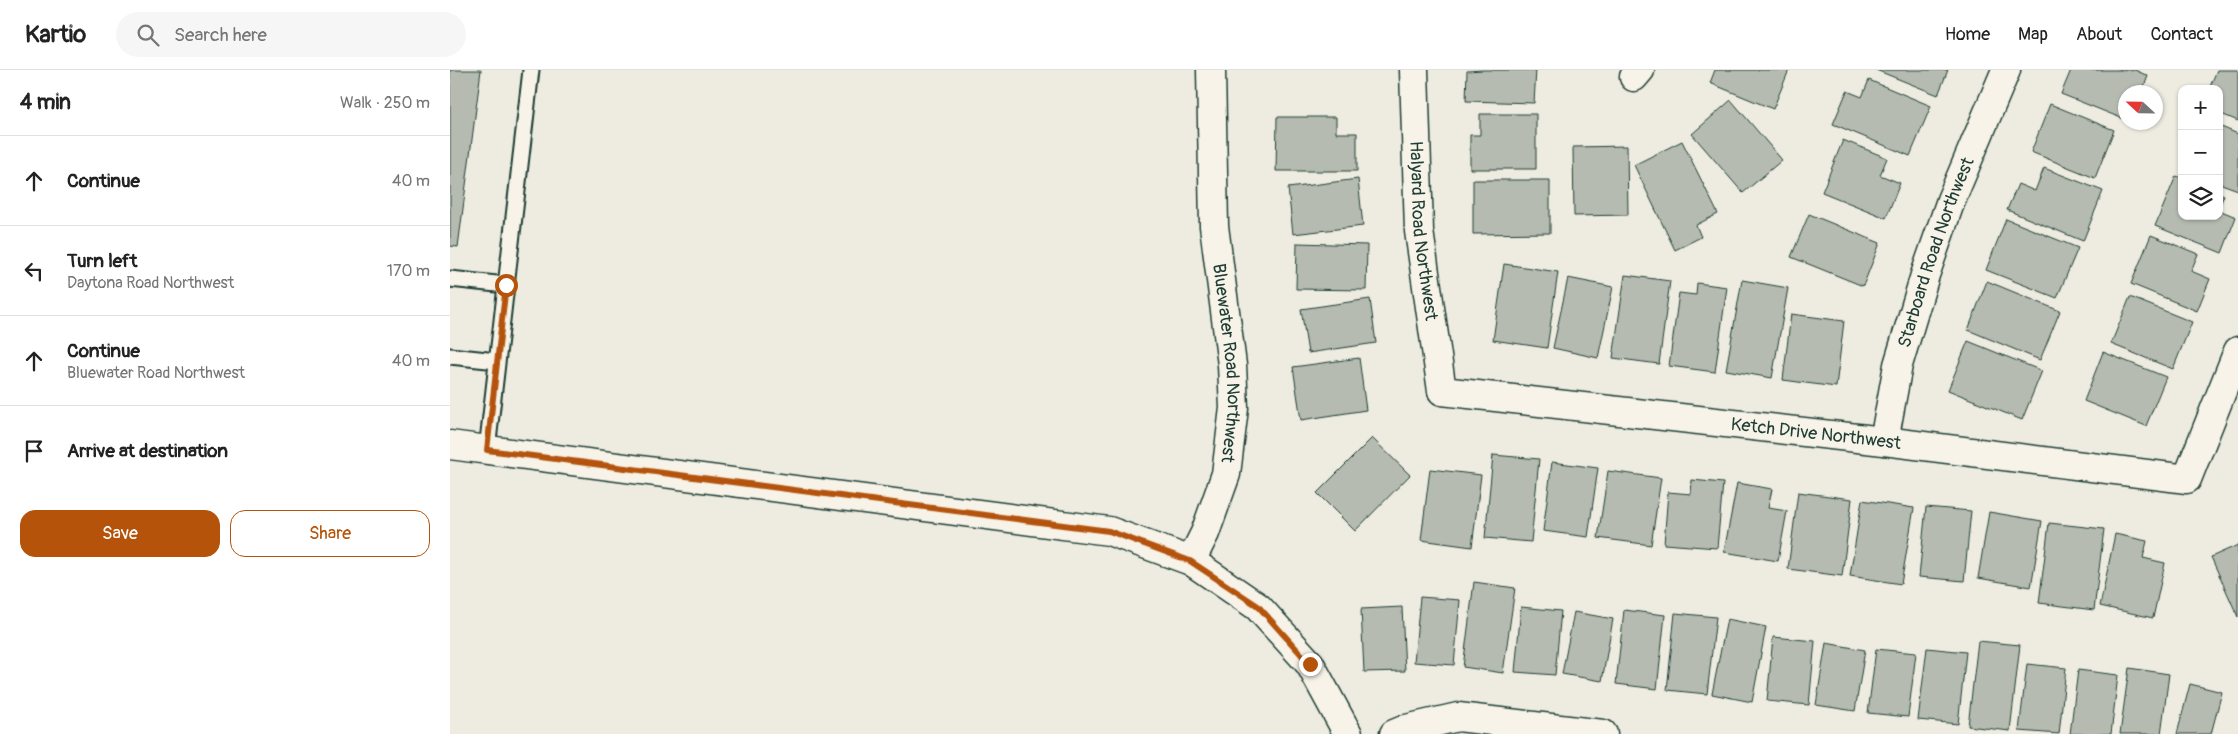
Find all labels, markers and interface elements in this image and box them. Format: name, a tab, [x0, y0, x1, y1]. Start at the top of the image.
search box	[116, 12, 466, 57]
text: Kartio	[25, 20, 86, 49]
icon: search	[134, 21, 162, 49]
text: Search here	[174, 23, 267, 47]
text: Home	[1945, 23, 1990, 46]
text: Map	[2018, 23, 2048, 46]
text: About	[2076, 23, 2122, 46]
text: Contact	[2150, 23, 2213, 46]
north arrow	[2118, 85, 2163, 130]
map controls	[2178, 85, 2223, 220]
button: +	[2178, 85, 2223, 130]
text: 4 min	[20, 89, 71, 116]
text: Walk · 250 m	[340, 93, 430, 113]
button: −	[2178, 130, 2223, 175]
street label: Halyard Road Northwest	[1405, 140, 1443, 323]
street label: Starboard Road Northwest	[1892, 153, 1980, 350]
icon: ahead	[20, 167, 48, 195]
text: Continue	[67, 169, 140, 193]
text: 40 m	[392, 171, 430, 191]
button: layers	[2178, 175, 2223, 220]
text: Turn left	[67, 249, 137, 273]
icon: left	[20, 257, 48, 285]
text: 170 m	[387, 261, 430, 281]
street label: Bluewater Road Northwest	[1207, 262, 1246, 465]
text: Daytona Road Northwest	[67, 273, 234, 293]
route start	[495, 274, 518, 297]
text: Continue	[67, 339, 140, 363]
icon: ahead	[20, 347, 48, 375]
text: 40 m	[392, 351, 430, 371]
text: Bluewater Road Northwest	[67, 363, 245, 383]
street label: Ketch Drive Northwest	[1730, 412, 1903, 455]
icon: arrive	[20, 437, 48, 465]
text: Arrive at destination	[67, 439, 228, 463]
button: Save	[20, 510, 220, 557]
button: Share	[230, 510, 430, 557]
route end	[1299, 653, 1322, 676]

